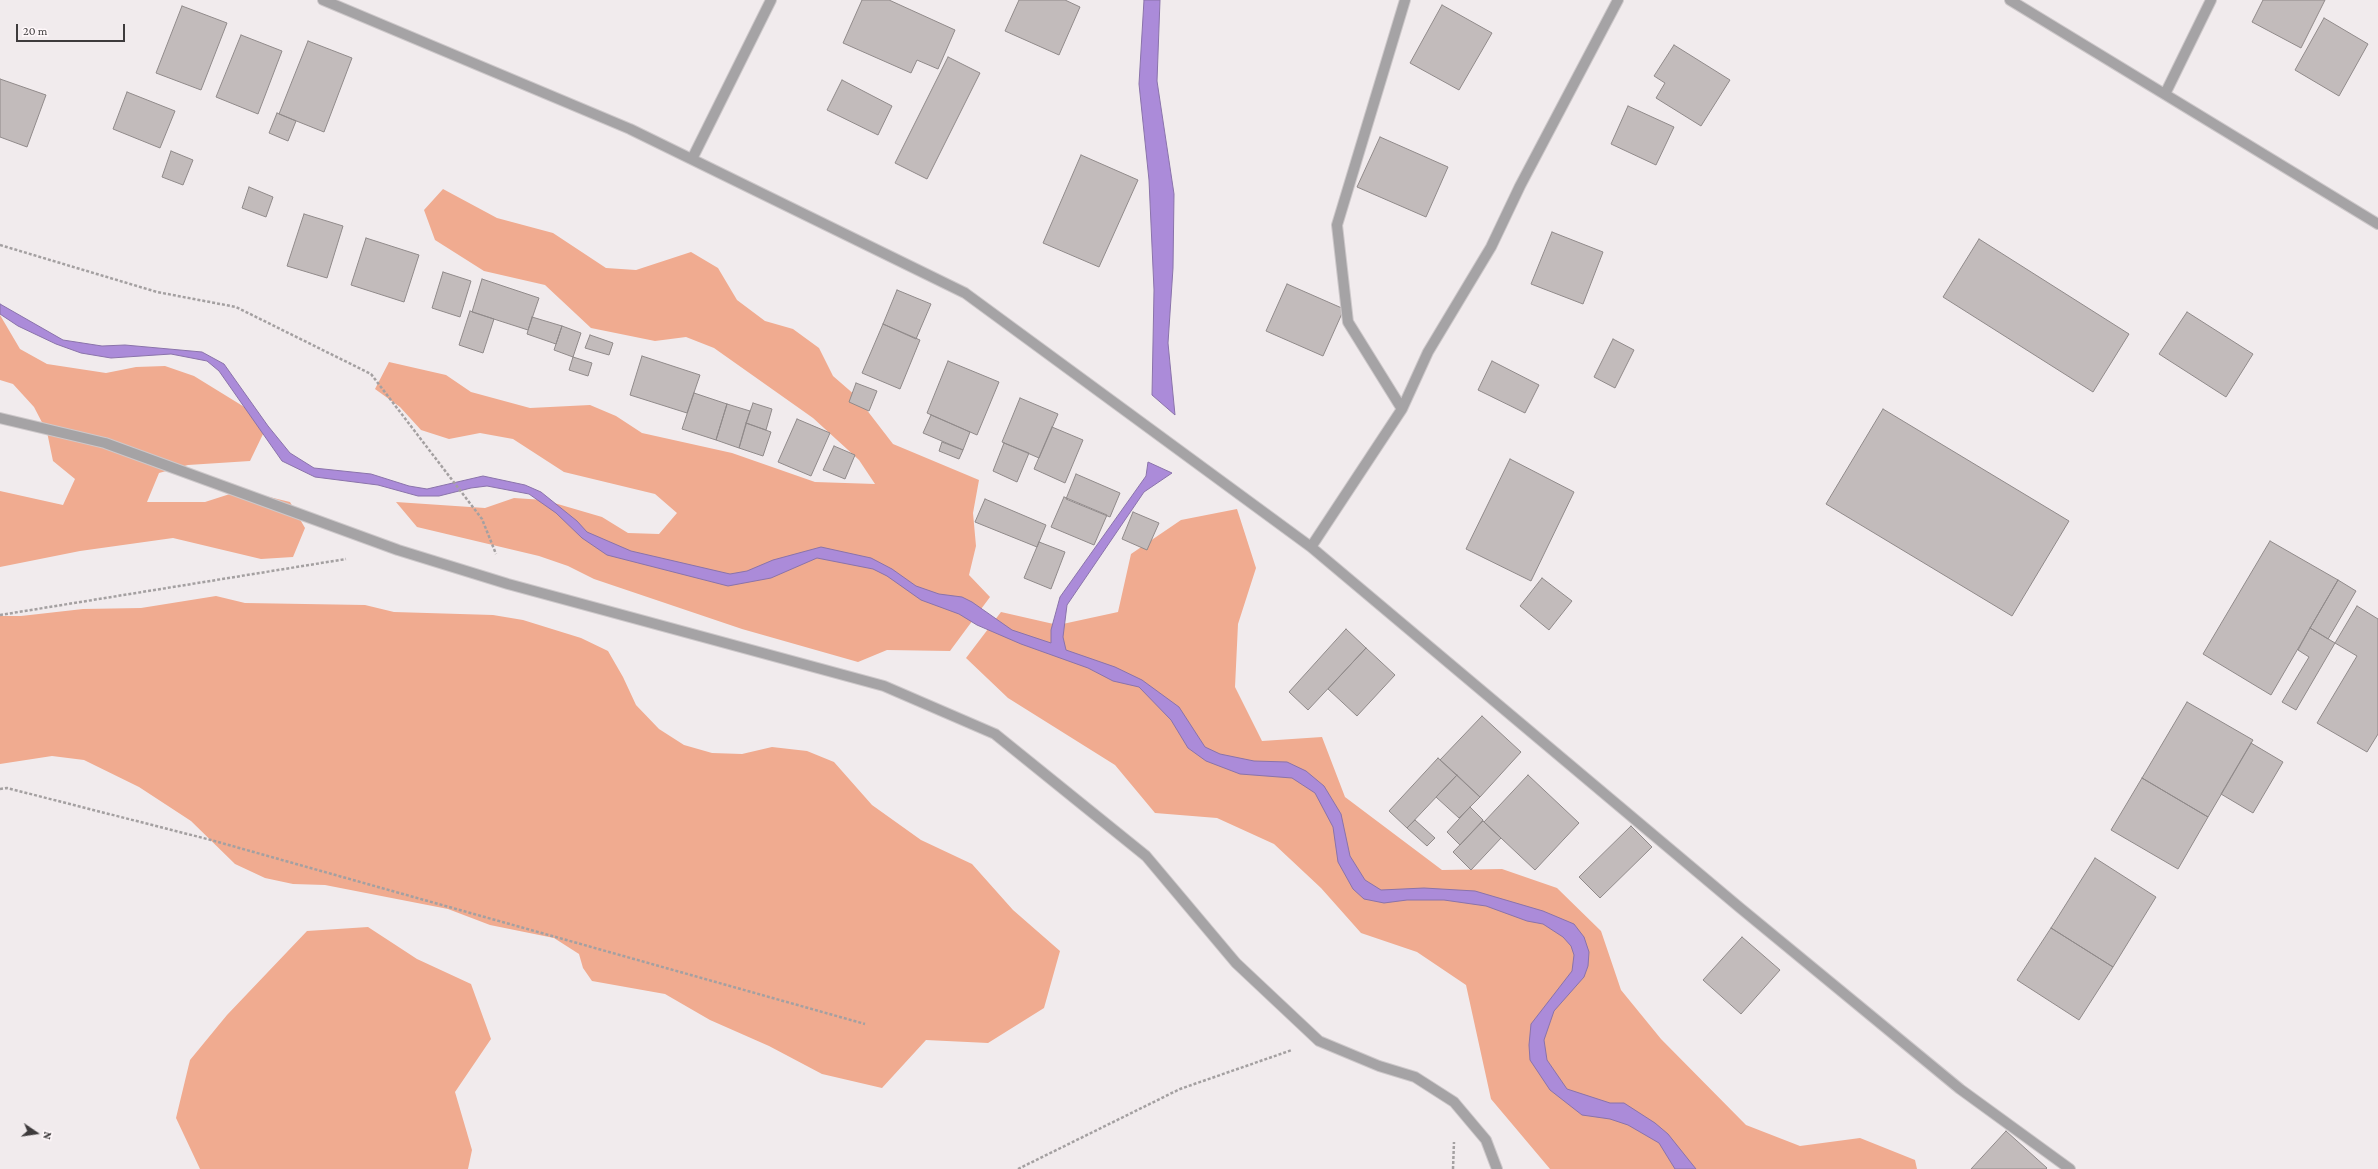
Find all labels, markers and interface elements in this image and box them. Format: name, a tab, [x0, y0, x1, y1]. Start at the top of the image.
scale bar	[18, 16, 127, 42]
text: 20 m	[23, 24, 47, 38]
north arrow	[16, 1113, 56, 1153]
text: N	[41, 1131, 54, 1141]

